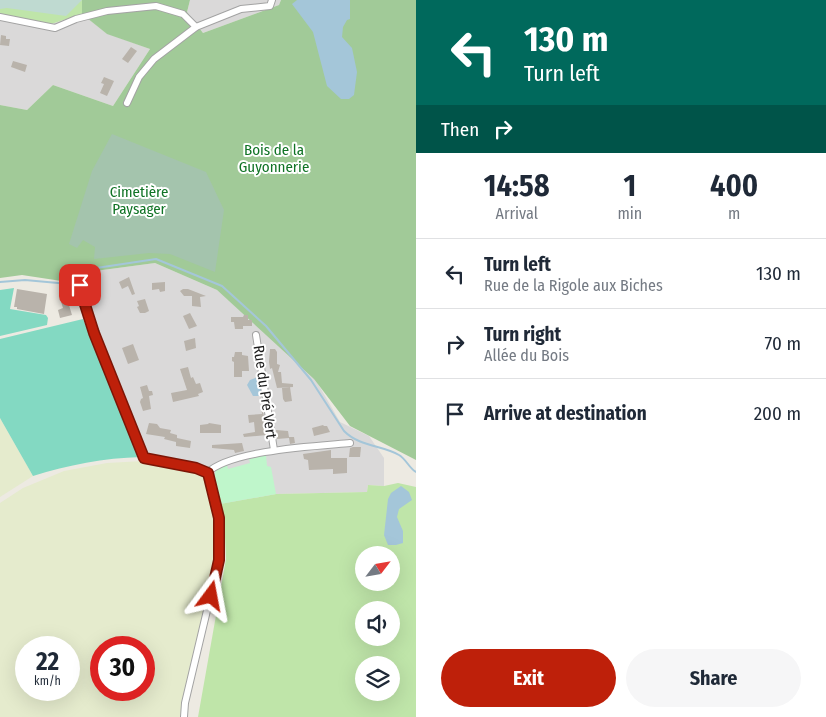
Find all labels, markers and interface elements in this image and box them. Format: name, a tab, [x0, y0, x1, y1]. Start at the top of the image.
text: 130 m	[524, 18, 608, 60]
icon: left	[441, 20, 506, 85]
text: Turn left	[524, 60, 600, 87]
icon: right	[489, 115, 517, 143]
text: Then	[441, 118, 479, 141]
park label: Bois de la Guyonnerie	[239, 141, 309, 176]
text: 14:58	[484, 168, 550, 204]
text: 1	[623, 168, 636, 204]
text: 400	[710, 168, 758, 204]
park label: Cimetière Paysager	[110, 183, 168, 218]
text: Arrival	[495, 204, 538, 223]
text: min	[617, 204, 642, 223]
text: m	[728, 204, 740, 223]
text: Turn left	[484, 253, 551, 276]
icon: left	[441, 260, 469, 288]
text: 130 m	[756, 262, 801, 285]
pin	[59, 264, 101, 306]
icon: arrive	[66, 271, 94, 299]
text: Rue de la Rigole aux Biches	[484, 276, 663, 295]
text: Turn right	[484, 323, 561, 346]
icon: right	[441, 330, 469, 358]
text: 70 m	[765, 332, 801, 355]
street label: Rue du Pré Vert	[250, 344, 280, 440]
text: Allée du Bois	[484, 346, 569, 365]
icon: arrive	[441, 400, 469, 428]
text: Arrive at destination	[484, 402, 647, 425]
text: 200 m	[754, 402, 801, 425]
north arrow	[355, 546, 400, 591]
map controls	[355, 546, 400, 701]
position arrow	[184, 569, 236, 621]
button: sound	[355, 601, 400, 646]
speed limit sign: 30	[90, 636, 155, 701]
text: 22	[36, 647, 59, 677]
button: Exit	[441, 649, 616, 707]
button: Share	[626, 649, 801, 707]
button: layers	[355, 656, 400, 701]
text: km/h	[34, 674, 61, 688]

